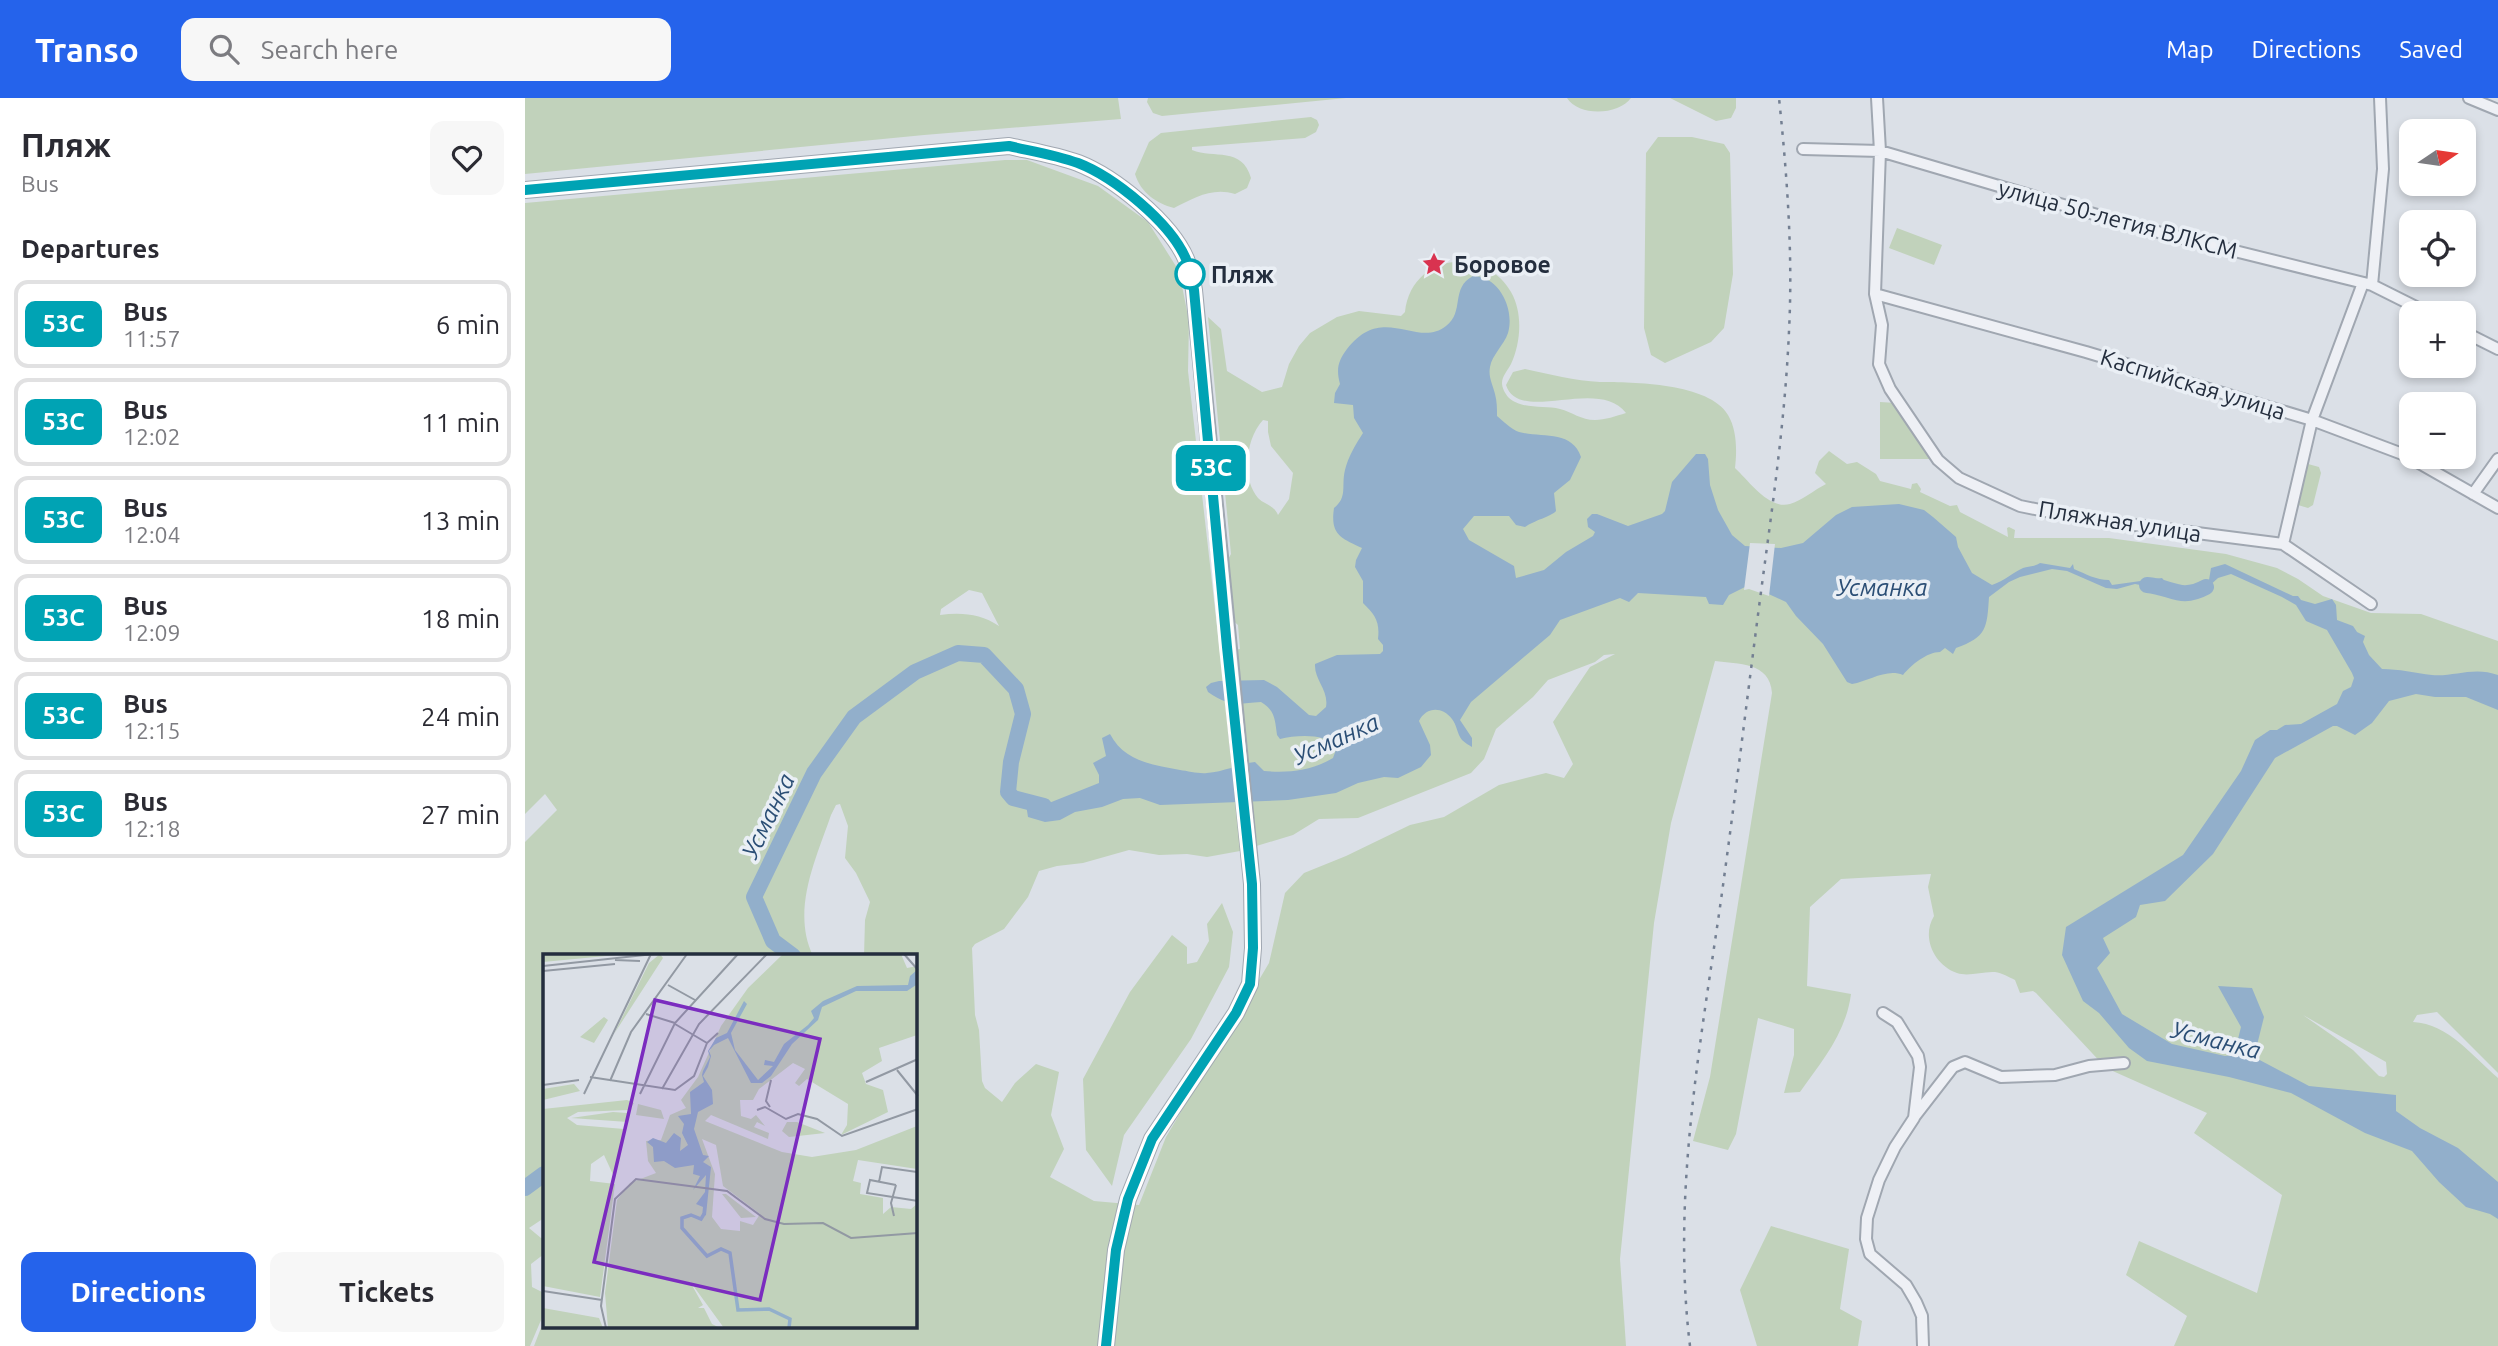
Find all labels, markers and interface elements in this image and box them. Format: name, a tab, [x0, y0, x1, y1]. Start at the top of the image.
search box	[181, 18, 671, 81]
icon: search	[205, 30, 243, 68]
text: Transo	[35, 31, 139, 68]
text: Search here	[261, 35, 398, 64]
text: Map	[2166, 36, 2213, 63]
text: Directions	[2251, 36, 2361, 63]
text: Saved	[2399, 36, 2463, 63]
north arrow	[2399, 119, 2476, 196]
map controls	[2399, 119, 2476, 469]
button: heart	[430, 121, 504, 195]
text: Пляж	[21, 126, 111, 163]
text: Bus	[21, 171, 59, 196]
street label: улица 50-летия ВЛКСМ	[1996, 175, 2240, 263]
button: locate	[2399, 210, 2476, 287]
text: Departures	[21, 234, 159, 263]
place icon: Боровое	[1420, 250, 1448, 278]
place label: Боровое	[1454, 252, 1551, 277]
marker: Пляж	[1175, 259, 1205, 289]
place label: Пляж	[1211, 262, 1274, 287]
text: Bus	[123, 297, 168, 326]
button: +	[2399, 301, 2476, 378]
text: 53С	[42, 310, 85, 337]
text: 6 min	[436, 310, 500, 339]
text: 11:57	[123, 326, 181, 351]
street label: Каспийская улица	[2098, 344, 2288, 424]
button: −	[2399, 392, 2476, 469]
text: Bus	[123, 395, 168, 424]
text: 53С	[42, 408, 85, 435]
text: 11 min	[421, 408, 500, 437]
text: 12:02	[123, 424, 181, 449]
line badge: 53С	[1171, 445, 1251, 491]
text: 53С	[1190, 454, 1232, 481]
text: Bus	[123, 493, 168, 522]
street label: Пляжная улица	[2037, 496, 2203, 546]
text: 53С	[42, 506, 85, 533]
text: 13 min	[421, 506, 500, 535]
text: 12:04	[123, 522, 181, 547]
water label: Усманка	[1836, 574, 1927, 601]
text: Bus	[123, 591, 168, 620]
text: 53С	[42, 604, 85, 631]
text: 18 min	[421, 604, 500, 633]
text: 12:09	[123, 620, 181, 645]
text: Bus	[123, 689, 168, 718]
text: 53С	[42, 702, 85, 729]
text: 24 min	[421, 702, 500, 731]
water label: Усманка	[1288, 708, 1383, 770]
text: 12:15	[123, 718, 181, 743]
water label: Усманка	[736, 769, 800, 864]
text: Bus	[123, 787, 168, 816]
text: 53С	[42, 800, 85, 827]
text: 27 min	[421, 800, 500, 829]
text: 12:18	[123, 816, 181, 841]
inset map	[543, 954, 917, 1328]
water label: Усманка	[2168, 1016, 2263, 1064]
button: Directions	[21, 1252, 256, 1332]
button: Tickets	[270, 1252, 504, 1332]

